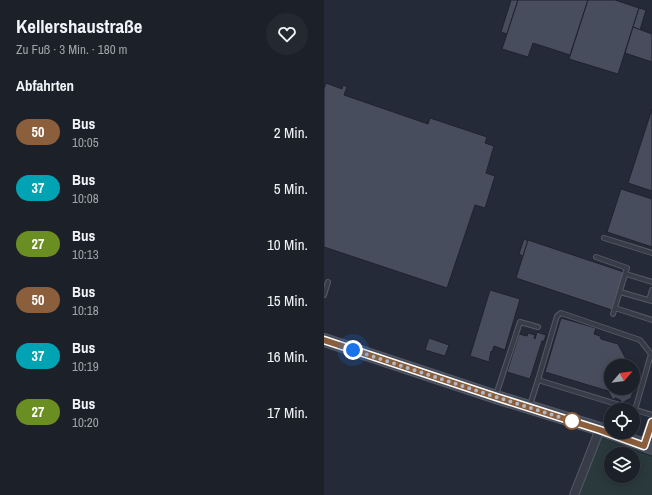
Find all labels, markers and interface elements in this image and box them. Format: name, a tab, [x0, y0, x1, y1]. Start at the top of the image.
text: Kellershaustraße	[16, 13, 142, 39]
button: heart	[266, 13, 308, 55]
text: Zu Fuß · 3 Min. · 180 m	[16, 41, 127, 58]
text: Abfahrten	[16, 75, 74, 96]
text: Bus	[72, 113, 95, 134]
text: 2 Min.	[274, 122, 308, 143]
text: 50	[32, 123, 44, 141]
text: 10:05	[72, 134, 99, 151]
text: Bus	[72, 169, 95, 190]
text: 5 Min.	[274, 178, 308, 199]
text: 37	[32, 179, 44, 197]
text: 10:08	[72, 190, 99, 207]
text: Bus	[72, 225, 95, 246]
text: 10 Min.	[267, 234, 308, 255]
text: 27	[32, 235, 44, 253]
text: 10:13	[72, 246, 99, 263]
text: Bus	[72, 281, 95, 302]
text: 15 Min.	[267, 290, 308, 311]
text: 50	[32, 291, 44, 309]
text: 10:18	[72, 302, 99, 319]
text: Bus	[72, 337, 95, 358]
your location	[343, 340, 363, 360]
text: 16 Min.	[267, 346, 308, 367]
text: 37	[32, 347, 44, 365]
text: 10:19	[72, 358, 99, 375]
north arrow	[604, 359, 640, 395]
map controls	[604, 359, 640, 483]
text: Bus	[72, 393, 95, 414]
text: 17 Min.	[267, 402, 308, 423]
text: 27	[32, 403, 44, 421]
button: locate	[604, 403, 640, 439]
unlabelled marker	[563, 412, 581, 430]
text: 10:20	[72, 414, 99, 431]
button: layers	[604, 447, 640, 483]

